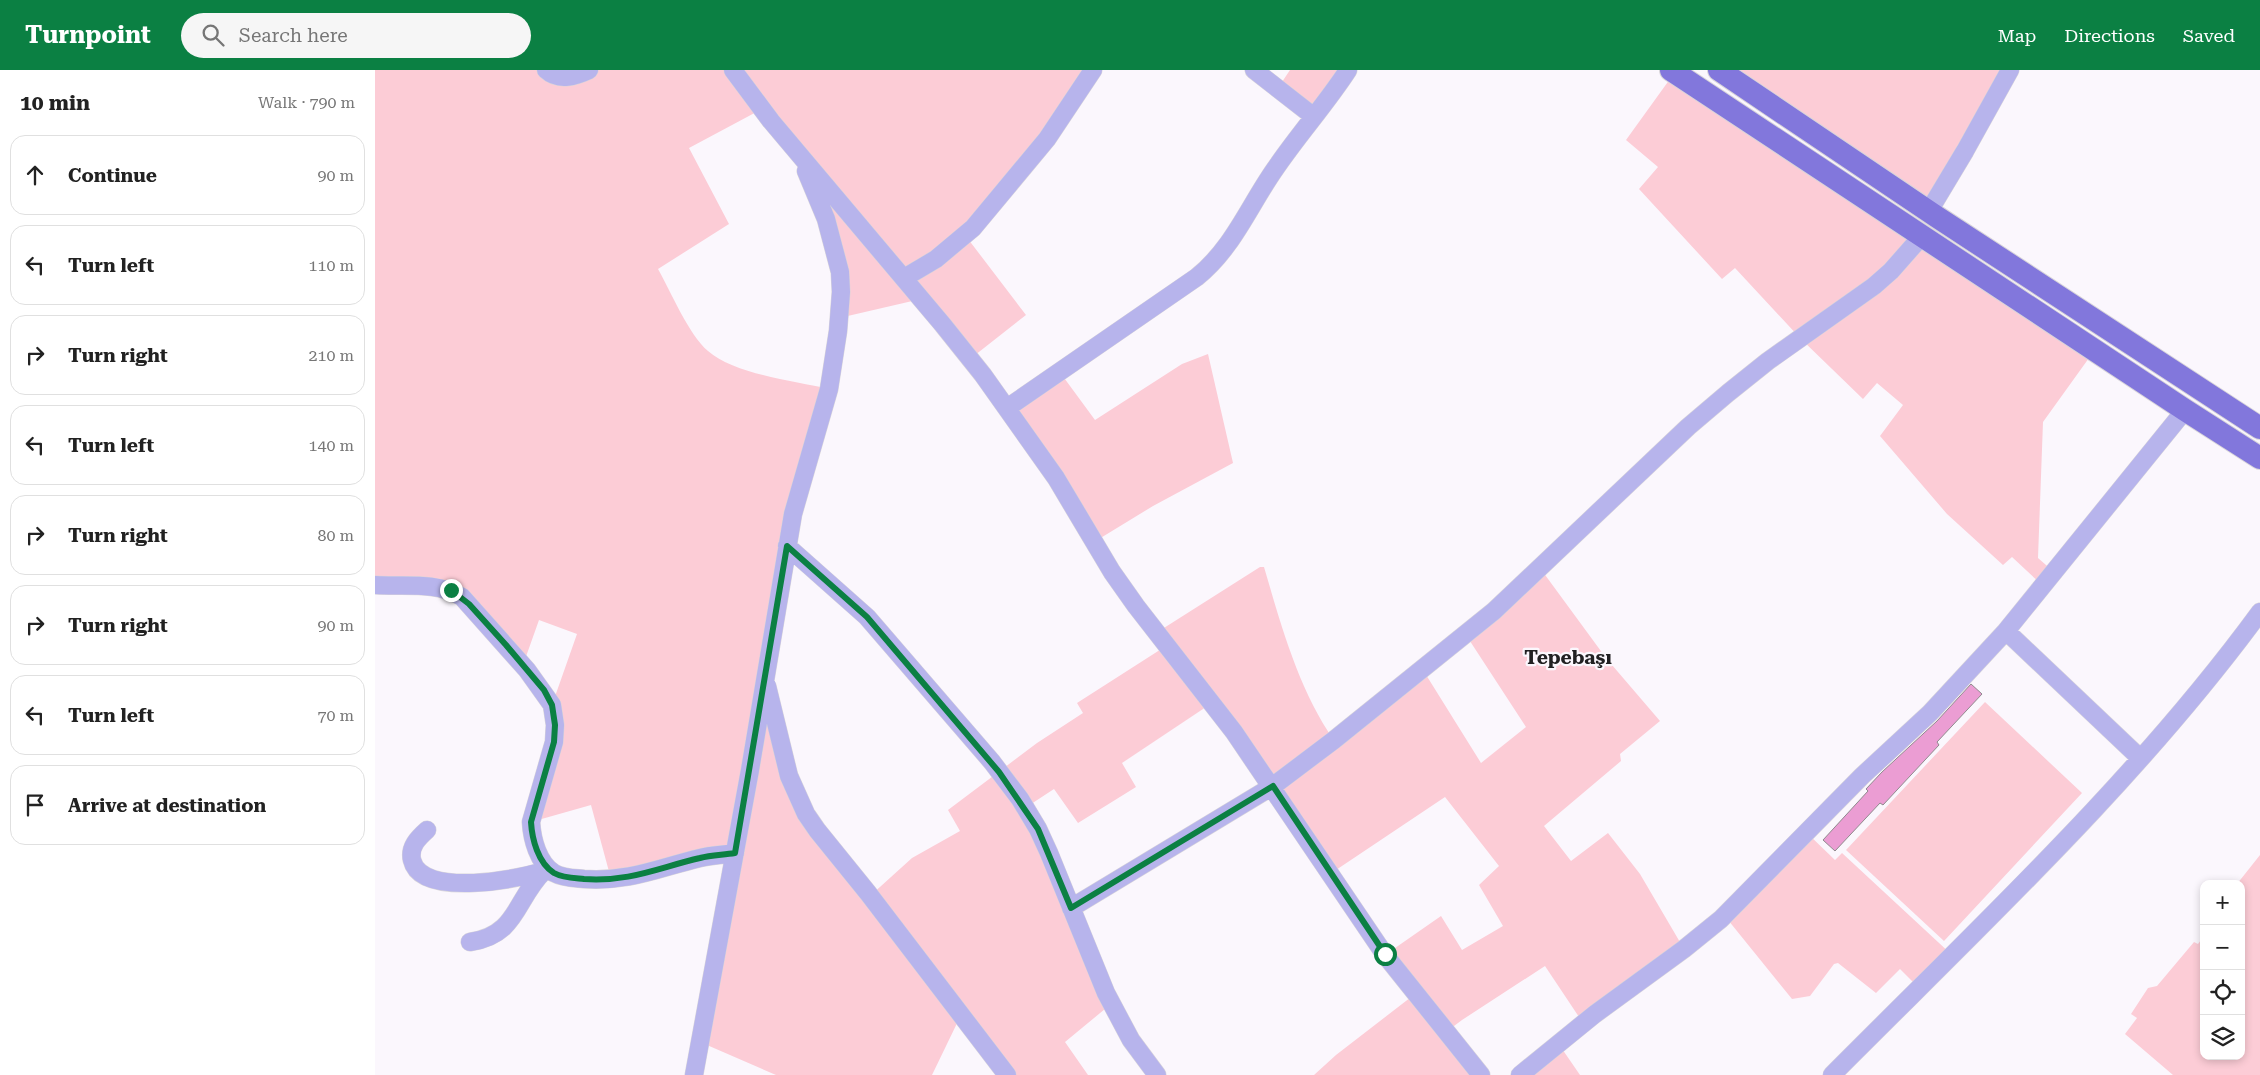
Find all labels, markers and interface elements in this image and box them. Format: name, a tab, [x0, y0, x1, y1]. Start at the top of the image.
search box	[181, 13, 531, 58]
text: Turnpoint	[25, 21, 151, 49]
icon: search	[199, 21, 227, 49]
text: Search here	[239, 24, 348, 47]
text: Map	[1998, 25, 2036, 46]
text: Directions	[2064, 25, 2155, 46]
text: Saved	[2183, 25, 2235, 46]
text: 10 min	[20, 91, 90, 115]
text: Walk · 790 m	[258, 93, 355, 112]
icon: ahead	[21, 161, 49, 189]
text: Continue	[68, 164, 157, 187]
text: 90 m	[317, 166, 354, 185]
icon: left	[21, 251, 49, 279]
text: Turn left	[68, 254, 154, 277]
text: 110 m	[308, 256, 354, 275]
icon: right	[21, 341, 49, 369]
text: Turn right	[68, 344, 168, 367]
text: 210 m	[308, 346, 354, 365]
icon: left	[21, 431, 49, 459]
text: Turn left	[68, 434, 154, 457]
text: 140 m	[308, 436, 354, 455]
icon: right	[21, 521, 49, 549]
text: Turn right	[68, 524, 168, 547]
text: 80 m	[317, 526, 354, 545]
route end	[440, 579, 463, 602]
icon: right	[21, 611, 49, 639]
text: Turn right	[68, 614, 168, 637]
text: 90 m	[317, 616, 354, 635]
district label: Tepebaşı	[1524, 646, 1612, 669]
icon: left	[21, 701, 49, 729]
text: Turn left	[68, 704, 154, 727]
text: 70 m	[317, 706, 354, 725]
icon: arrive	[21, 791, 49, 819]
text: Arrive at destination	[68, 794, 266, 817]
map controls	[2200, 880, 2245, 1060]
button: +	[2200, 880, 2245, 925]
button: −	[2200, 925, 2245, 970]
route start	[1374, 943, 1397, 966]
button: locate	[2200, 970, 2245, 1015]
button: layers	[2200, 1015, 2245, 1060]

